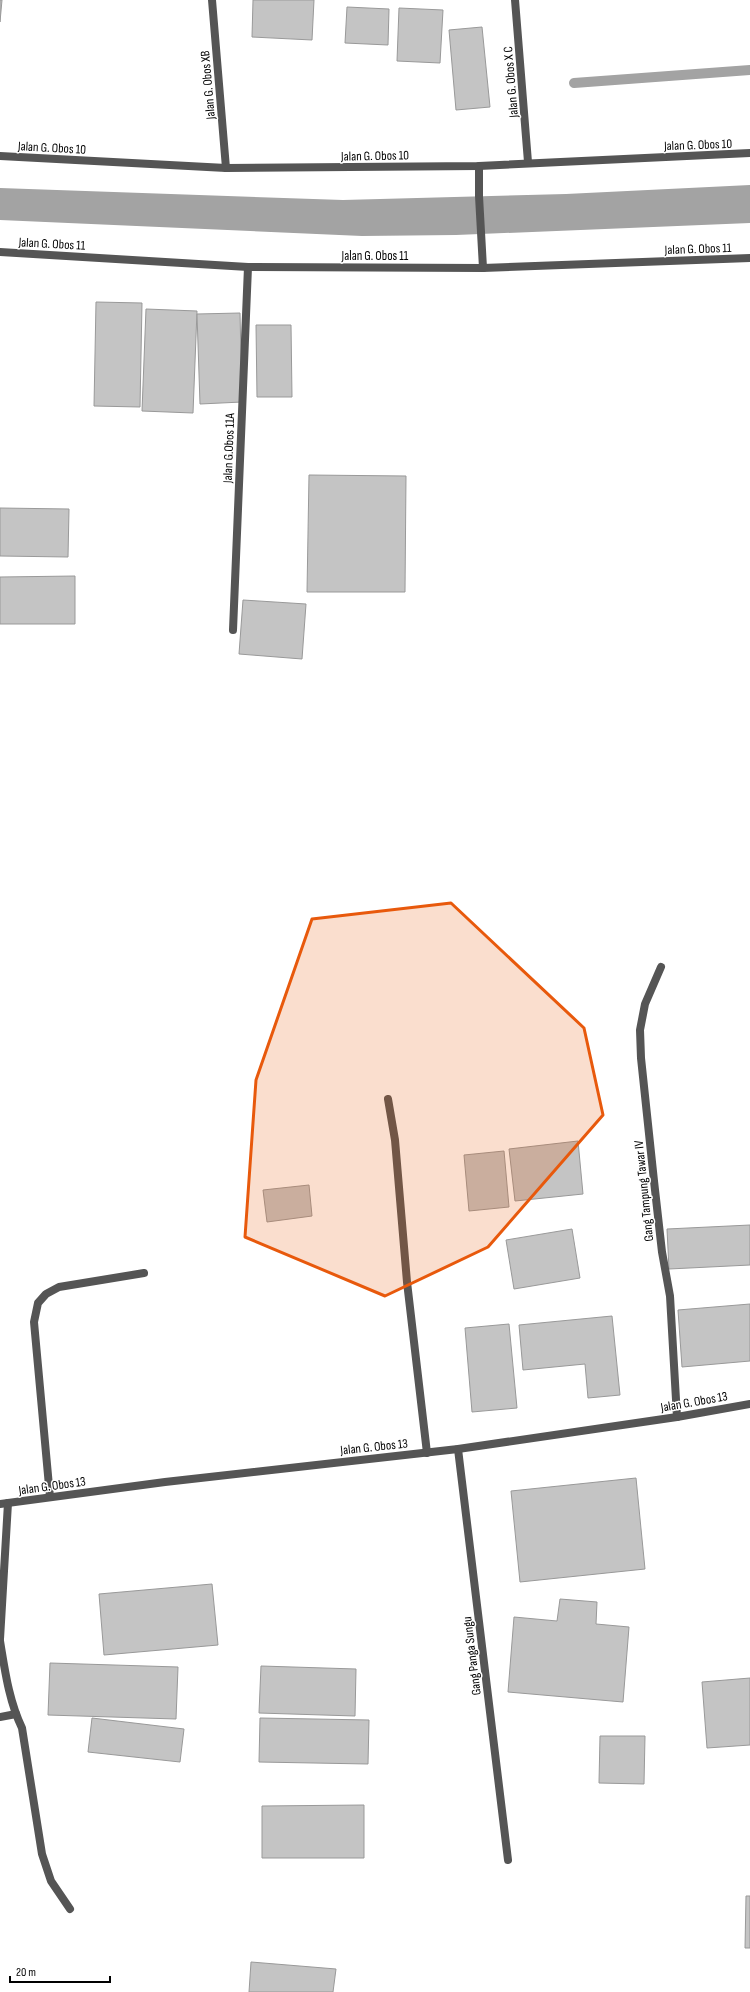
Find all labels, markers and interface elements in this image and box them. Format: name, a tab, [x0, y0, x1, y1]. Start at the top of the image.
street label: Jalan G. Obos X C	[500, 46, 522, 119]
street label: Jalan G. Obos XB	[197, 50, 219, 121]
street label: Jalan G. Obos 10	[663, 136, 733, 154]
street label: Jalan G. Obos 10	[17, 138, 87, 158]
street label: Jalan G. Obos 10	[340, 147, 409, 165]
street label: Jalan G. Obos 11	[17, 234, 86, 254]
street label: Jalan G. Obos 11	[663, 240, 732, 258]
street label: Jalan G. Obos 11	[341, 248, 409, 264]
street label: Jalan G.Obos 11A	[220, 412, 238, 484]
street label: Gang Tampung Tawar IV	[631, 1139, 657, 1242]
street label: Jalan G. Obos 13	[658, 1388, 729, 1416]
street label: Jalan G. Obos 13	[339, 1435, 409, 1459]
street label: Jalan G. Obos 13	[17, 1473, 87, 1499]
street label: Gang Panga Sungu	[459, 1615, 485, 1696]
scale bar	[10, 1958, 110, 1984]
text: 20 m	[16, 1965, 36, 1980]

